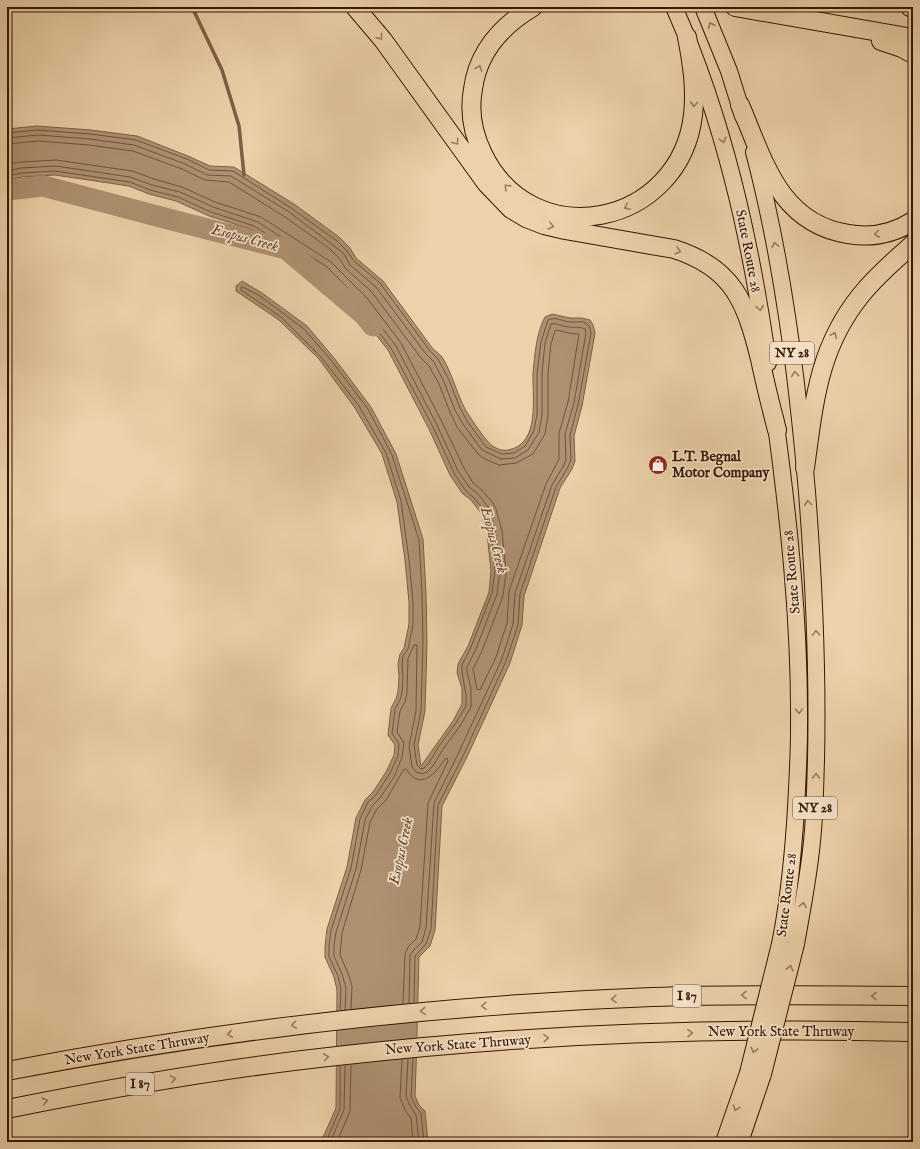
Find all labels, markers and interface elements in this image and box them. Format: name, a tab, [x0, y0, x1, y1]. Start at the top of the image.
one-way arrow	[707, 21, 715, 28]
one-way arrow	[375, 33, 383, 40]
one-way arrow	[474, 64, 482, 71]
one-way arrow	[690, 101, 699, 107]
one-way arrow	[718, 136, 727, 143]
one-way arrow	[451, 138, 458, 145]
one-way arrow	[504, 184, 512, 192]
one-way arrow	[624, 202, 631, 210]
street label: State Route 28	[731, 208, 765, 294]
water label: Esopus Creek	[209, 220, 280, 256]
one-way arrow	[547, 222, 554, 230]
one-way arrow	[874, 229, 880, 238]
one-way arrow	[771, 242, 780, 248]
one-way arrow	[675, 246, 682, 255]
one-way arrow	[755, 305, 764, 311]
one-way arrow	[829, 332, 837, 340]
road number: NY 28	[770, 342, 814, 364]
one-way arrow	[790, 371, 799, 377]
place label: L.T. Begnal Motor Company	[672, 448, 770, 482]
shop icon: L.T. Begnal Motor Company	[647, 454, 669, 476]
one-way arrow	[803, 500, 812, 506]
water label: Esopus Creek	[476, 504, 512, 575]
street label: State Route 28	[779, 529, 805, 615]
one-way arrow	[811, 630, 820, 636]
one-way arrow	[795, 708, 803, 714]
one-way arrow	[812, 773, 820, 779]
road number: NY 28	[793, 797, 837, 819]
water label: Esopus Creek	[384, 816, 417, 887]
street label: State Route 28	[773, 852, 801, 938]
one-way arrow	[798, 902, 807, 909]
one-way arrow	[785, 965, 793, 971]
road number: I 87	[673, 985, 701, 1007]
one-way arrow	[741, 991, 747, 999]
one-way arrow	[871, 991, 877, 1000]
one-way arrow	[611, 994, 617, 1003]
one-way arrow	[481, 1002, 487, 1011]
one-way arrow	[420, 1007, 426, 1016]
one-way arrow	[291, 1020, 297, 1029]
street label: New York State Thruway	[708, 1023, 854, 1041]
one-way arrow	[687, 1028, 693, 1037]
street label: New York State Thruway	[63, 1029, 211, 1069]
one-way arrow	[227, 1029, 233, 1038]
street label: New York State Thruway	[384, 1031, 532, 1059]
one-way arrow	[543, 1034, 549, 1043]
one-way arrow	[750, 1046, 759, 1053]
one-way arrow	[323, 1053, 329, 1062]
road number: I 87	[126, 1073, 154, 1095]
one-way arrow	[170, 1075, 176, 1084]
one-way arrow	[42, 1098, 48, 1106]
one-way arrow	[732, 1104, 741, 1111]

